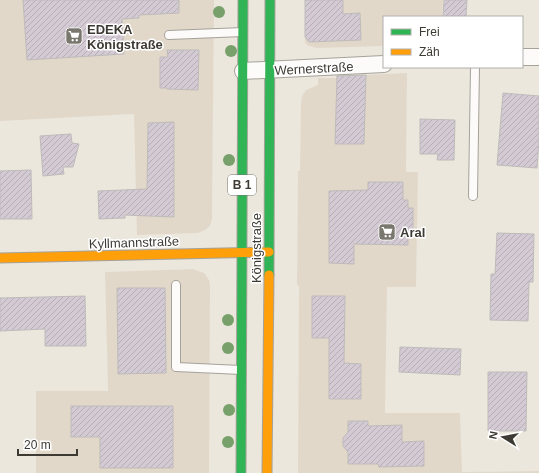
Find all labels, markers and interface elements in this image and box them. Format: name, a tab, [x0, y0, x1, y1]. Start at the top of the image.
legend	[383, 16, 523, 68]
place label: EDEKA Königstraße	[87, 22, 163, 52]
text: Frei	[419, 25, 440, 39]
supermarket icon: EDEKA Königstraße	[64, 26, 84, 46]
text: Zäh	[419, 45, 440, 59]
street label: Wernerstraße	[274, 59, 354, 78]
road number: B 1	[228, 175, 256, 195]
street label: Königstraße	[249, 213, 264, 283]
supermarket icon: Aral	[377, 222, 397, 242]
place label: Aral	[400, 225, 425, 240]
street label: Kyllmannstraße	[89, 233, 179, 252]
north arrow	[483, 417, 523, 457]
text: N	[487, 430, 500, 440]
scale bar	[18, 431, 77, 457]
text: 20 m	[24, 438, 51, 452]

